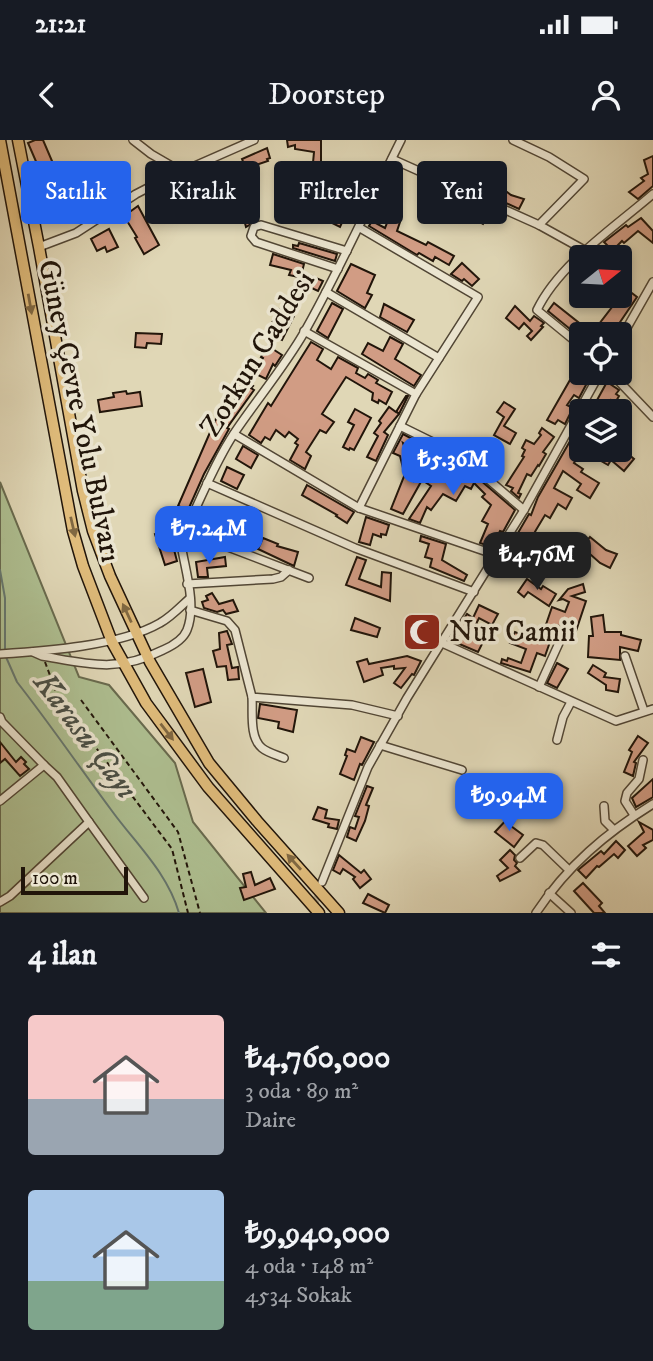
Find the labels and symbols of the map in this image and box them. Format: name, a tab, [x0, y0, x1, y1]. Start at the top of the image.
north arrow	[569, 245, 632, 308]
street label: Güney Çevre Yolu Bulvarı	[29, 256, 129, 566]
street label: Zorkun Caddesi	[192, 264, 324, 444]
one-way arrow	[25, 293, 36, 315]
pin: ₺5.36M	[396, 438, 510, 497]
pin: ₺7.24M	[152, 506, 266, 566]
one-way arrow	[68, 516, 79, 538]
pin: ₺4.76M	[480, 532, 594, 592]
one-way arrow	[122, 603, 133, 624]
mosque icon: Nur Camii	[401, 611, 443, 653]
place label: Nur Camii	[449, 614, 576, 651]
water label: Karasu Çayı	[24, 664, 146, 808]
one-way arrow	[160, 723, 174, 741]
pin: ₺9.94M	[452, 774, 566, 833]
one-way arrow	[286, 853, 302, 871]
scale bar	[21, 864, 128, 896]

